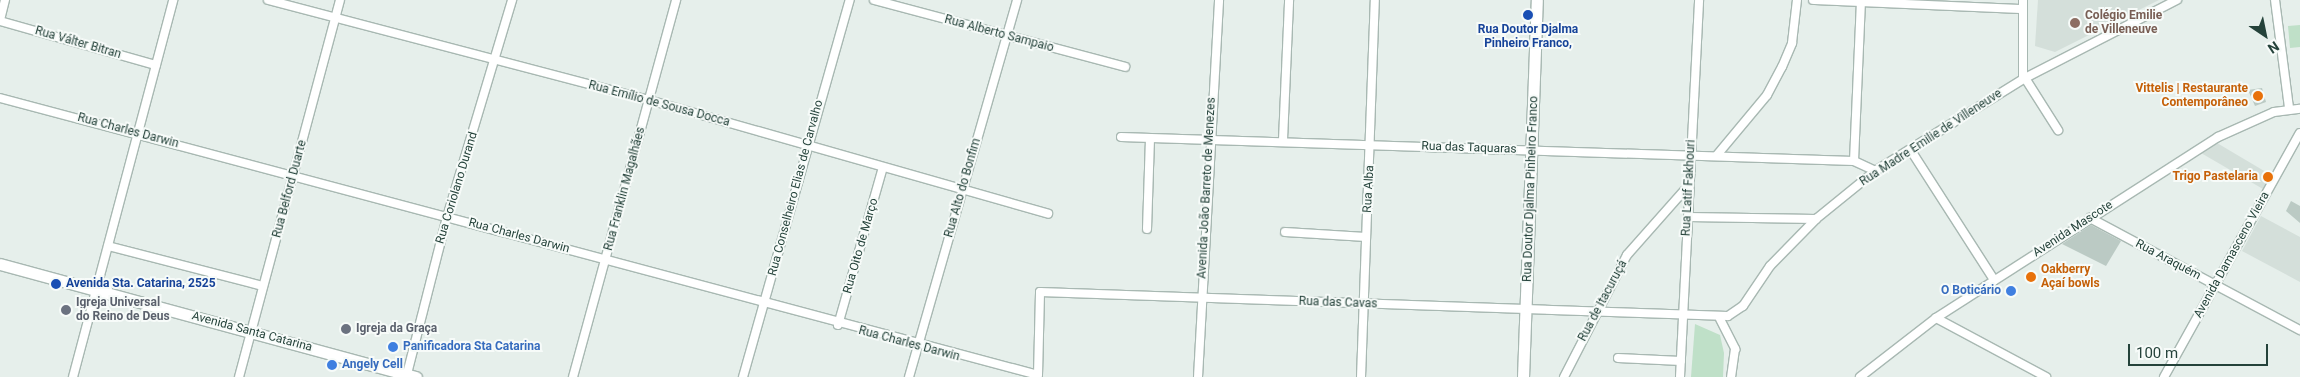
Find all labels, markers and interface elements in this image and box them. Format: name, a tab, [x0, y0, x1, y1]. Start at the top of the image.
marker: Rua Doutor Djalma Pinheiro Franco,	[1522, 9, 1534, 21]
place label: Colégio Emilie de Villeneuve	[2085, 9, 2162, 37]
north arrow	[2240, 10, 2290, 60]
street label: Rua Alberto Sampaio	[943, 12, 1055, 56]
marker: Colégio Emilie de Villeneuve	[2069, 17, 2081, 29]
place label: Rua Doutor Djalma Pinheiro Franco,	[1478, 23, 1578, 51]
street label: Rua Válter Bitran	[33, 24, 123, 62]
text: N	[2265, 38, 2282, 57]
street label: Rua Emílio de Sousa Docca	[587, 78, 731, 130]
place label: Vittelis | Restaurante Contemporâneo	[2135, 82, 2248, 110]
street label: Rua Madre Emilie de Villeneuve	[1857, 87, 2005, 189]
marker: Vittelis | Restaurante Contemporâneo	[2252, 90, 2264, 102]
street label: Rua Doutor Djalma Pinheiro Franco	[1521, 96, 1541, 282]
street label: Avenida João Barreto de Menezes	[1195, 97, 1219, 279]
street label: Rua Conselheiro Elias de Carvalho	[766, 98, 826, 278]
street label: Rua Charles Darwin	[76, 111, 180, 151]
street label: Rua Franklin Magalhães	[602, 126, 648, 252]
street label: Rua Coriolano Durand	[433, 130, 481, 246]
street label: Rua Alto do Bonfim	[942, 137, 984, 239]
street label: Rua Belford Duarte	[270, 139, 310, 239]
street label: Rua das Taquaras	[1421, 139, 1517, 157]
street label: Rua Latif Fakhouri	[1679, 139, 1699, 237]
street label: Rua Alba	[1361, 165, 1377, 213]
place label: Trigo Pastelaria	[2172, 170, 2258, 184]
marker: Trigo Pastelaria	[2262, 171, 2274, 183]
street label: Avenida Damasceno Vieira	[2191, 189, 2273, 321]
street label: Rua Oito de Março	[841, 197, 881, 295]
street label: Avenida Mascote	[2030, 198, 2116, 260]
street label: Rua Charles Darwin	[467, 216, 571, 256]
street label: Rua Araquém	[2133, 237, 2203, 283]
street label: Rua de Itacuruçá	[1576, 258, 1630, 344]
place label: Oakberry Açaí bowls	[2041, 263, 2100, 291]
marker: Oakberry Açaí bowls	[2025, 271, 2037, 283]
place label: Avenida Sta. Catarina, 2525	[66, 277, 216, 291]
marker: Avenida Sta. Catarina, 2525	[50, 278, 62, 290]
place label: O Boticário	[1941, 284, 2001, 298]
marker: O Boticário	[2005, 285, 2017, 297]
street label: Rua das Cavas	[1298, 294, 1378, 312]
place label: Igreja Universal do Reino de Deus	[76, 296, 170, 324]
marker: Igreja Universal do Reino de Deus	[60, 304, 72, 316]
street label: Avenida Santa Catarina	[190, 309, 314, 355]
place label: Igreja da Graça	[356, 322, 437, 336]
marker: Igreja da Graça	[340, 323, 352, 335]
street label: Rua Charles Darwin	[857, 324, 961, 364]
scale bar	[2130, 334, 2270, 366]
place label: Panificadora Sta Catarina	[403, 340, 540, 354]
marker: Panificadora Sta Catarina	[387, 341, 399, 353]
text: 100 m	[2136, 344, 2178, 362]
place label: Angely Cell	[342, 358, 403, 372]
marker: Angely Cell	[326, 359, 338, 371]

